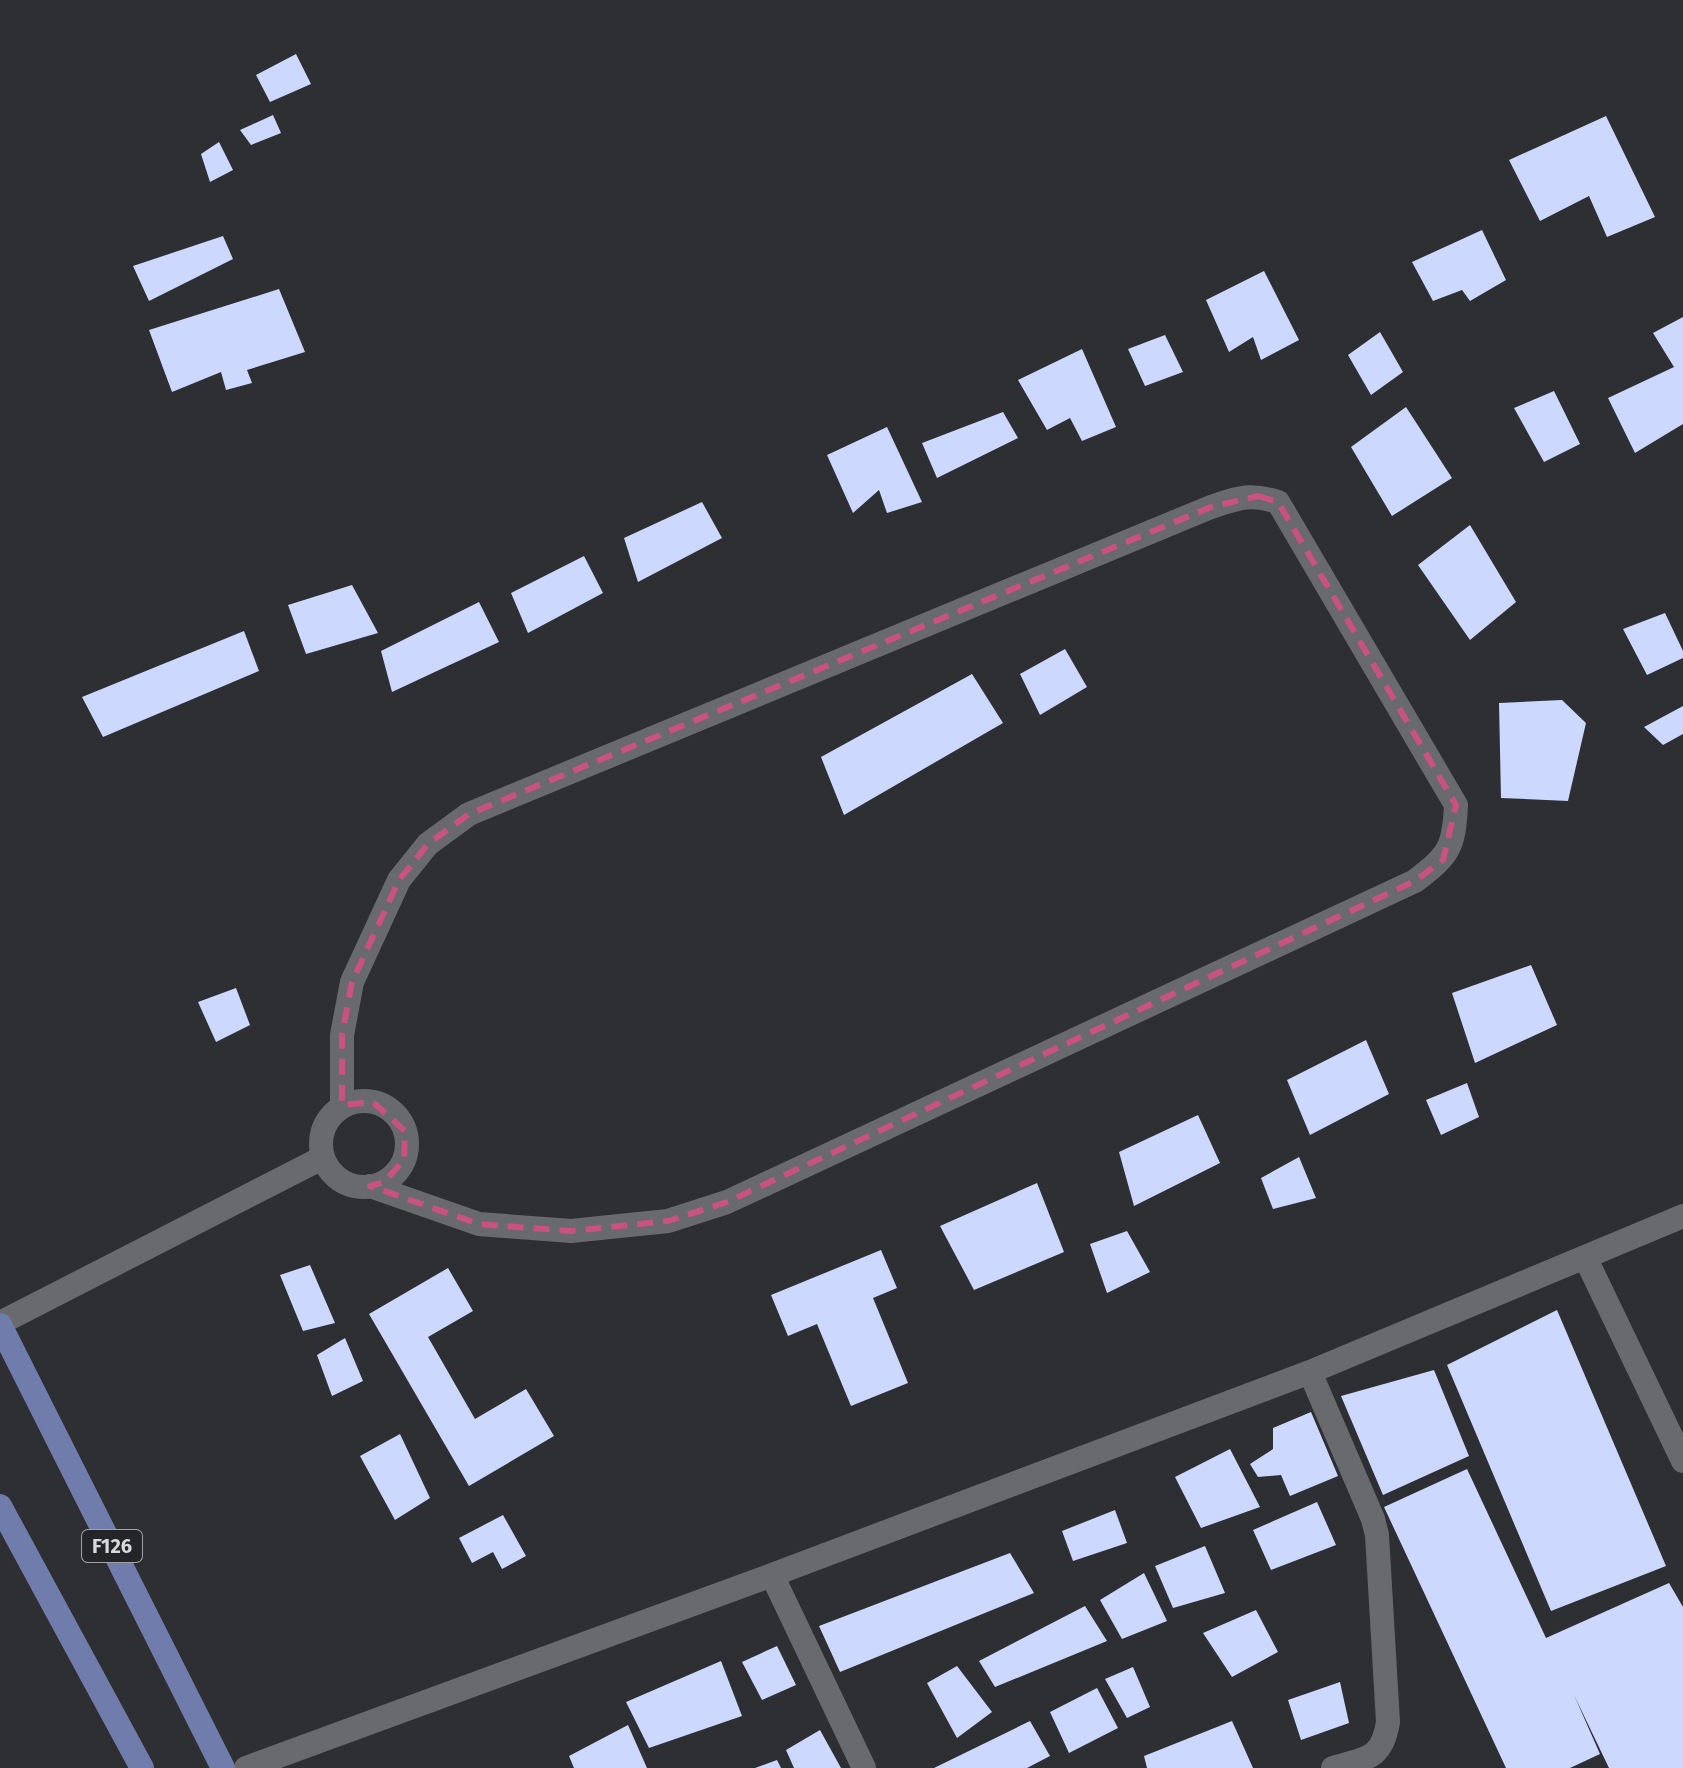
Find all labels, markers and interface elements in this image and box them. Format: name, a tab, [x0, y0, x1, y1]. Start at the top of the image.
road number: F126	[82, 1530, 142, 1562]

